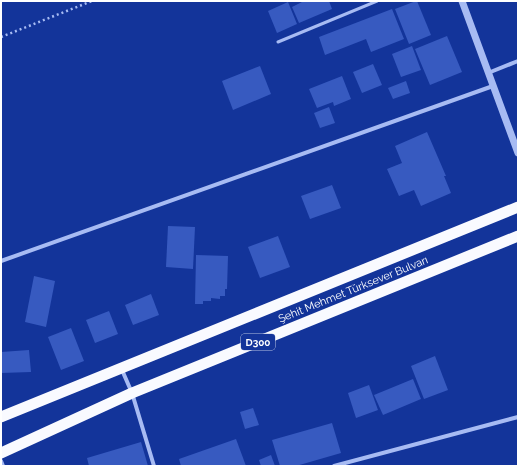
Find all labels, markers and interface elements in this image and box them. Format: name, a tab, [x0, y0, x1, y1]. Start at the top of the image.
street label: Şehit Mehmet Türksever Bulvarı	[276, 253, 430, 326]
road number: D300	[241, 334, 275, 350]

